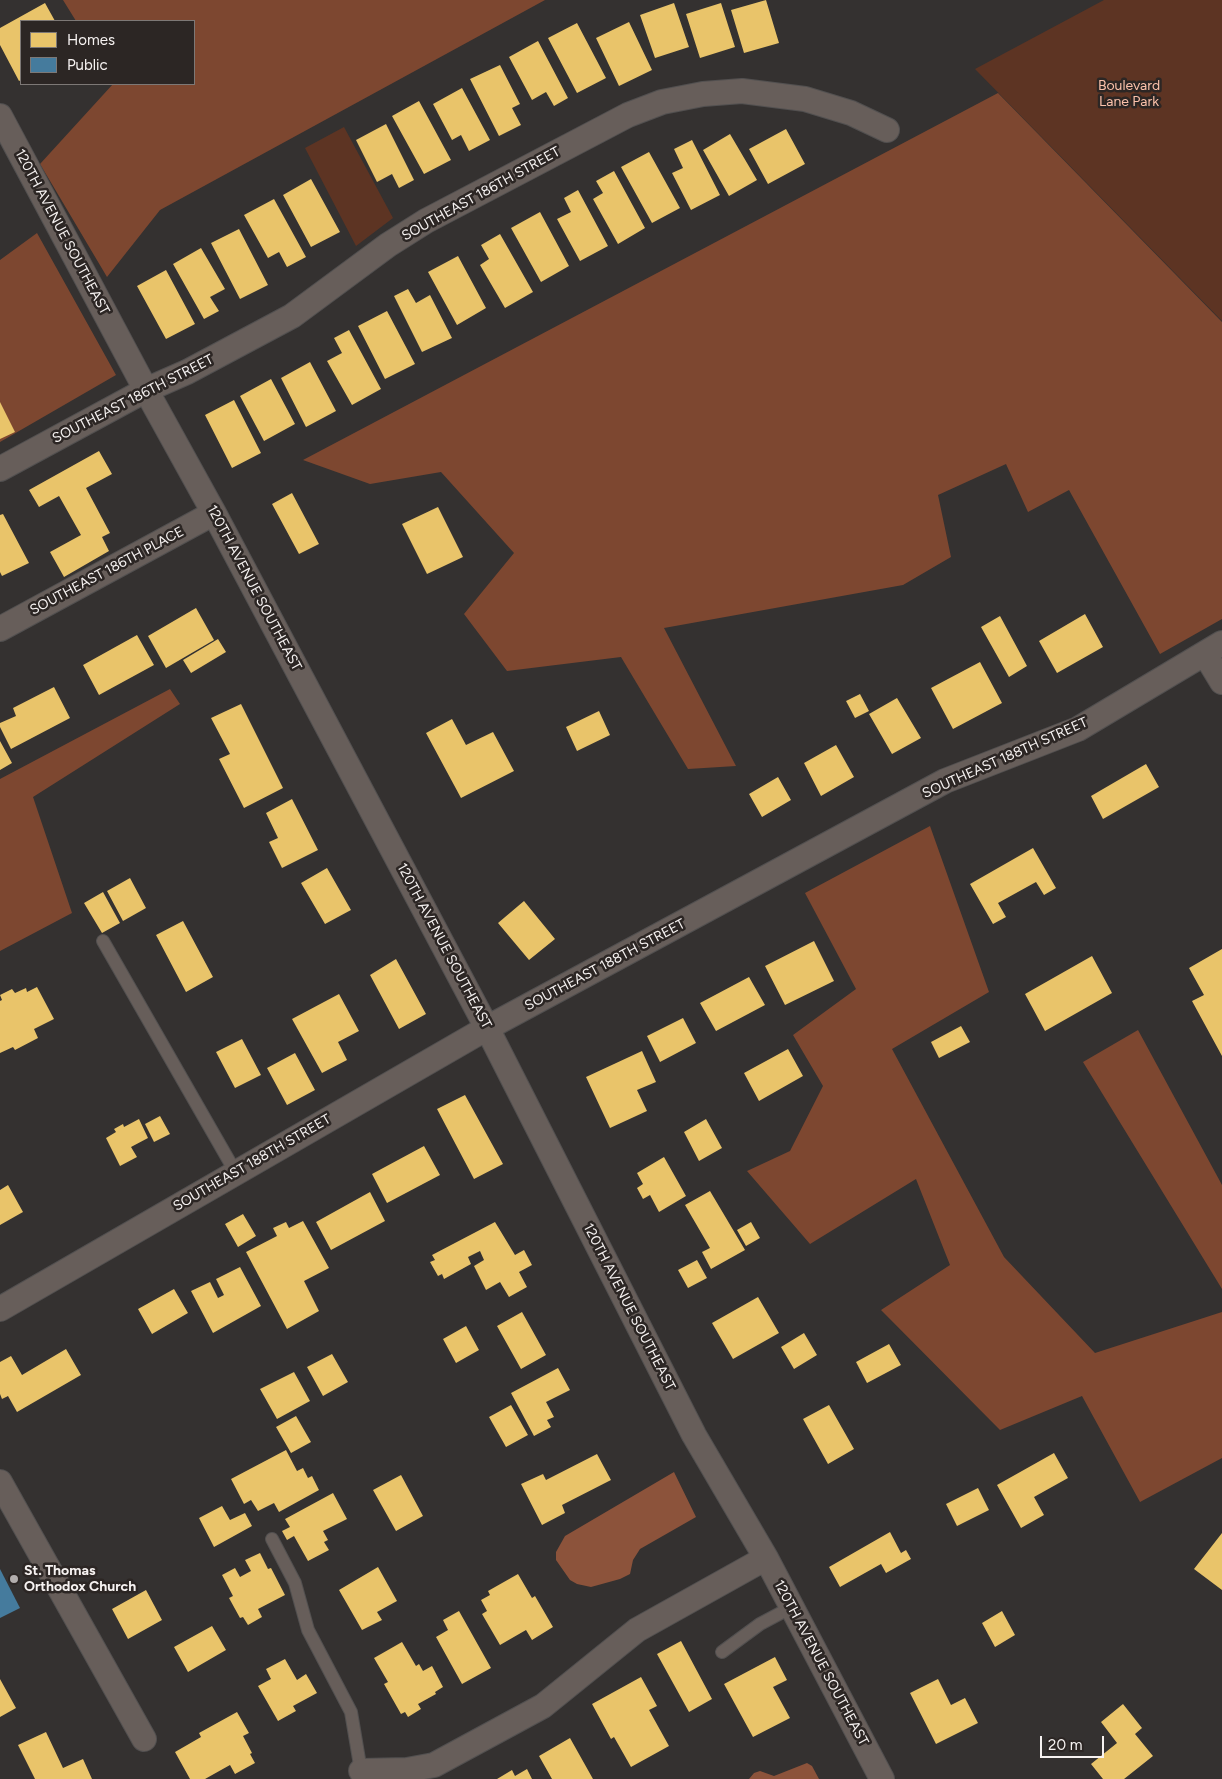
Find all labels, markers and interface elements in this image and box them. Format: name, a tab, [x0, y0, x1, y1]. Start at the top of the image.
legend	[20, 20, 195, 85]
text: Homes	[67, 31, 115, 49]
text: Public	[67, 56, 108, 74]
park label: Boulevard Lane Park	[1098, 78, 1160, 110]
street label: SOUTHEAST 186TH STREET	[399, 143, 563, 245]
street label: 120TH AVENUE SOUTHEAST	[11, 146, 113, 318]
street label: SOUTHEAST 186TH STREET	[50, 351, 216, 447]
street label: 120TH AVENUE SOUTHEAST	[203, 502, 305, 674]
street label: SOUTHEAST 186TH PLACE	[27, 523, 187, 619]
street label: SOUTHEAST 188TH STREET	[920, 714, 1090, 802]
street label: 120TH AVENUE SOUTHEAST	[393, 860, 495, 1032]
street label: SOUTHEAST 188TH STREET	[522, 916, 688, 1014]
street label: SOUTHEAST 188TH STREET	[170, 1111, 334, 1215]
street label: 120TH AVENUE SOUTHEAST	[579, 1221, 679, 1393]
place label: St. Thomas Orthodox Church	[24, 1563, 136, 1595]
marker: St. Thomas Orthodox Church	[8, 1573, 20, 1585]
street label: 120TH AVENUE SOUTHEAST	[770, 1577, 872, 1749]
scale bar	[1042, 1726, 1106, 1758]
text: 20 m	[1048, 1736, 1082, 1754]

